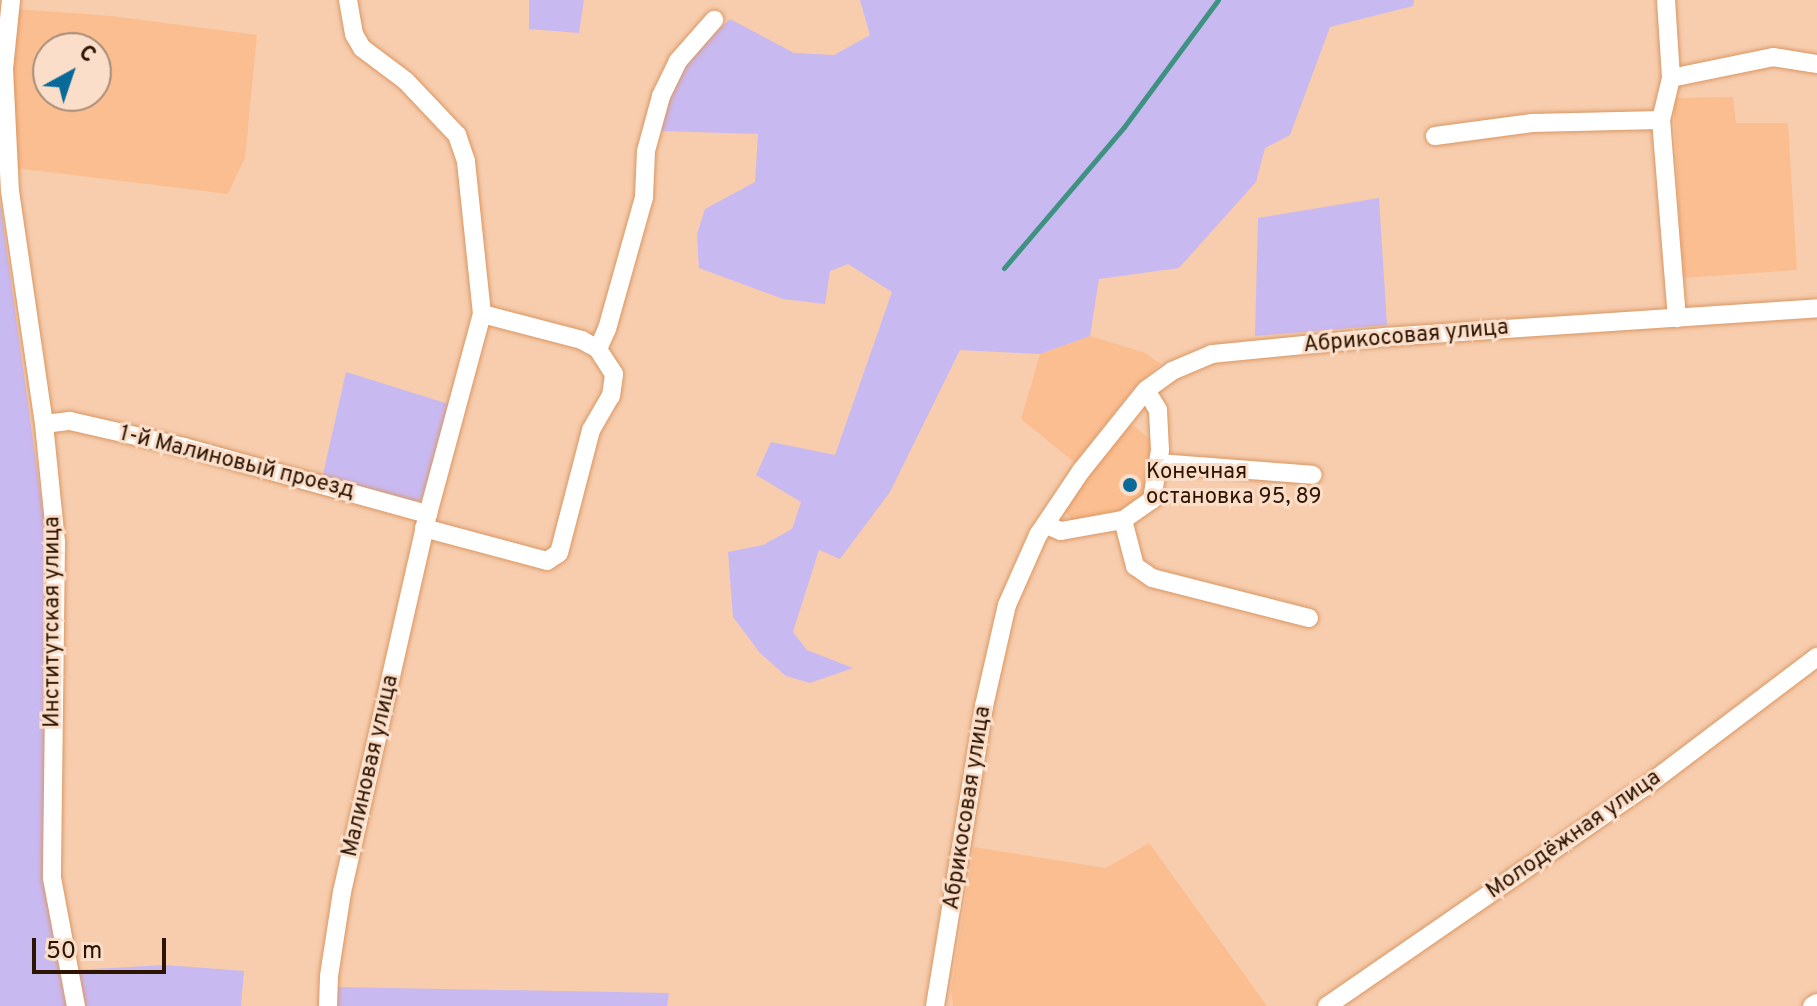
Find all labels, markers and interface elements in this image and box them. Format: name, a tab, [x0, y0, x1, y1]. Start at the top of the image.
north arrow	[32, 32, 112, 112]
text: С	[72, 40, 101, 70]
street label: Абрикосовая улица	[1302, 315, 1510, 359]
street label: 1-й Малиновый проезд	[117, 421, 357, 505]
place label: Конечная остановка 95, 89	[1146, 459, 1322, 510]
marker: Конечная остановка 95, 89	[1121, 476, 1139, 494]
street label: Институтская улица	[40, 516, 66, 728]
street label: Малиновая улица	[337, 672, 405, 860]
street label: Абрикосовая улица	[939, 704, 997, 912]
street label: Молодёжная улица	[1482, 765, 1666, 905]
scale bar	[36, 922, 170, 972]
text: 50 m	[46, 937, 102, 967]

